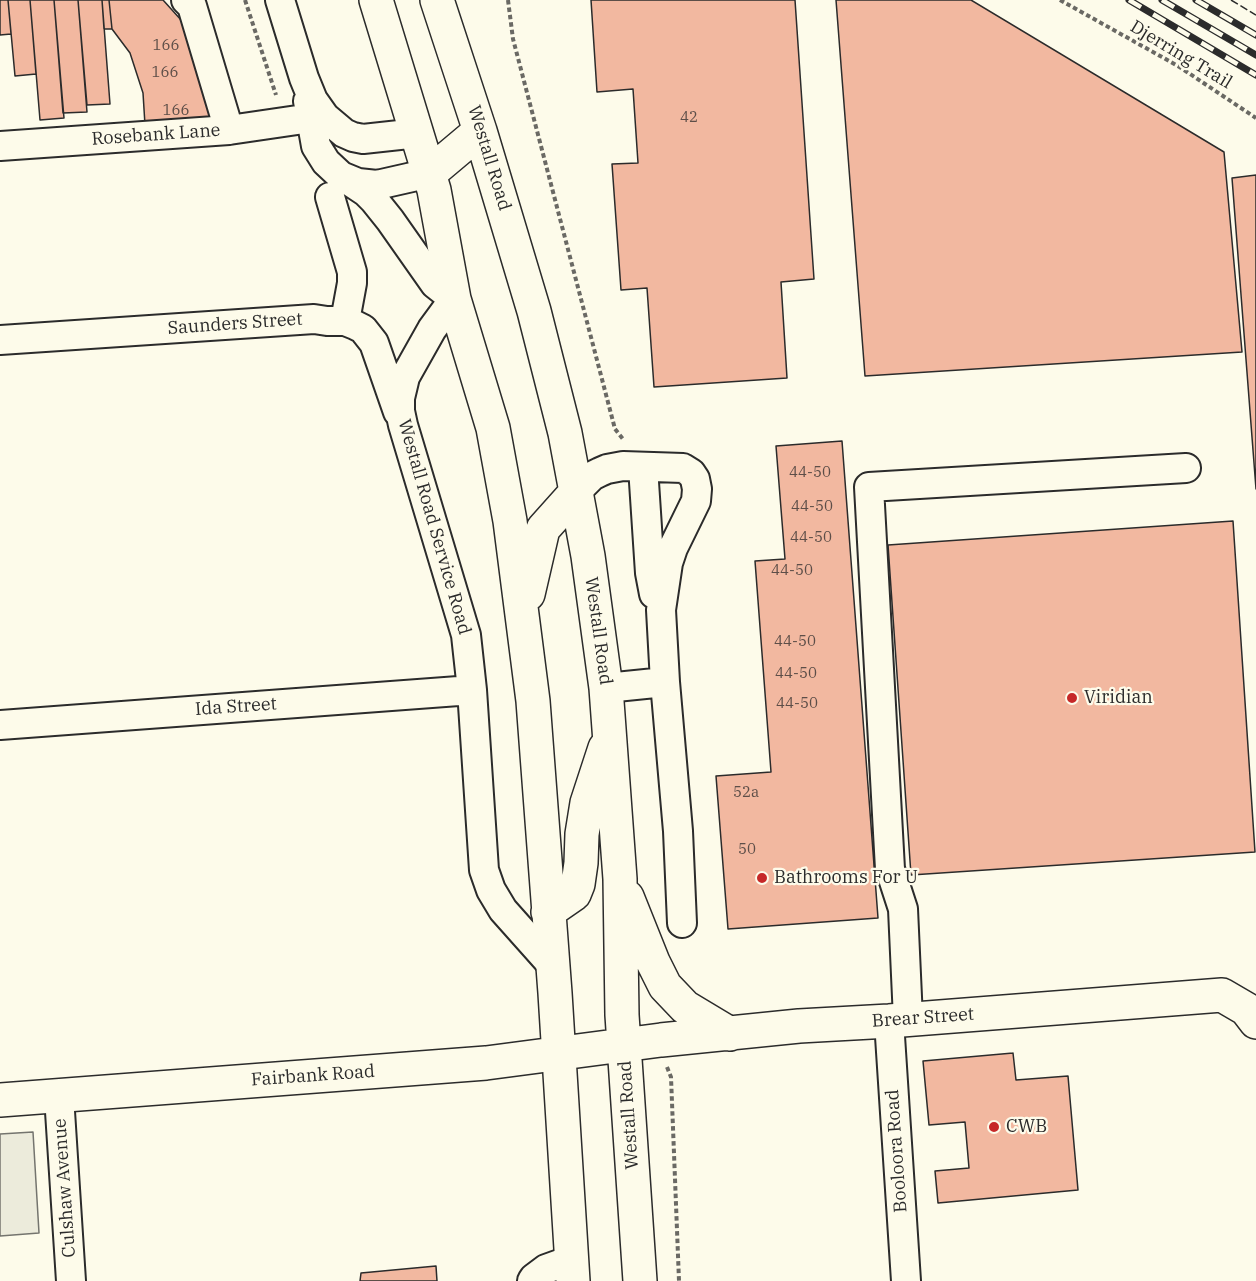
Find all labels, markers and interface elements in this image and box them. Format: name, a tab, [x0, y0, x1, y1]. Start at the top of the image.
street label: Djerring Trail	[1126, 16, 1236, 94]
house number: 166	[153, 37, 179, 55]
house number: 166	[152, 64, 178, 82]
house number: 166	[163, 102, 189, 120]
street label: Westall Road	[463, 103, 515, 213]
house number: 42	[680, 109, 698, 127]
street label: Rosebank Lane	[91, 120, 221, 150]
street label: Saunders Street	[167, 309, 303, 339]
street label: Westall Road Service Road	[393, 417, 475, 637]
house number: 44-50	[789, 464, 831, 482]
house number: 44-50	[791, 498, 833, 516]
house number: 44-50	[790, 529, 832, 547]
house number: 44-50	[771, 562, 813, 580]
street label: Westall Road	[580, 576, 616, 686]
house number: 44-50	[774, 633, 816, 651]
house number: 44-50	[775, 665, 817, 683]
place label: Viridian	[1084, 687, 1153, 709]
marker: Viridian	[1065, 691, 1079, 705]
street label: Ida Street	[194, 693, 278, 721]
house number: 44-50	[776, 695, 818, 713]
house number: 52a	[733, 784, 759, 802]
house number: 50	[738, 841, 756, 859]
place label: Bathrooms For U	[774, 867, 918, 889]
marker: Bathrooms For U	[755, 871, 769, 885]
street label: Brear Street	[871, 1004, 975, 1032]
street label: Westall Road	[614, 1060, 644, 1170]
street label: Fairbank Road	[250, 1061, 376, 1091]
street label: Booloora Road	[882, 1089, 912, 1213]
place label: CWB	[1006, 1116, 1047, 1138]
street label: Culshaw Avenue	[49, 1118, 81, 1258]
marker: CWB	[987, 1120, 1001, 1134]

